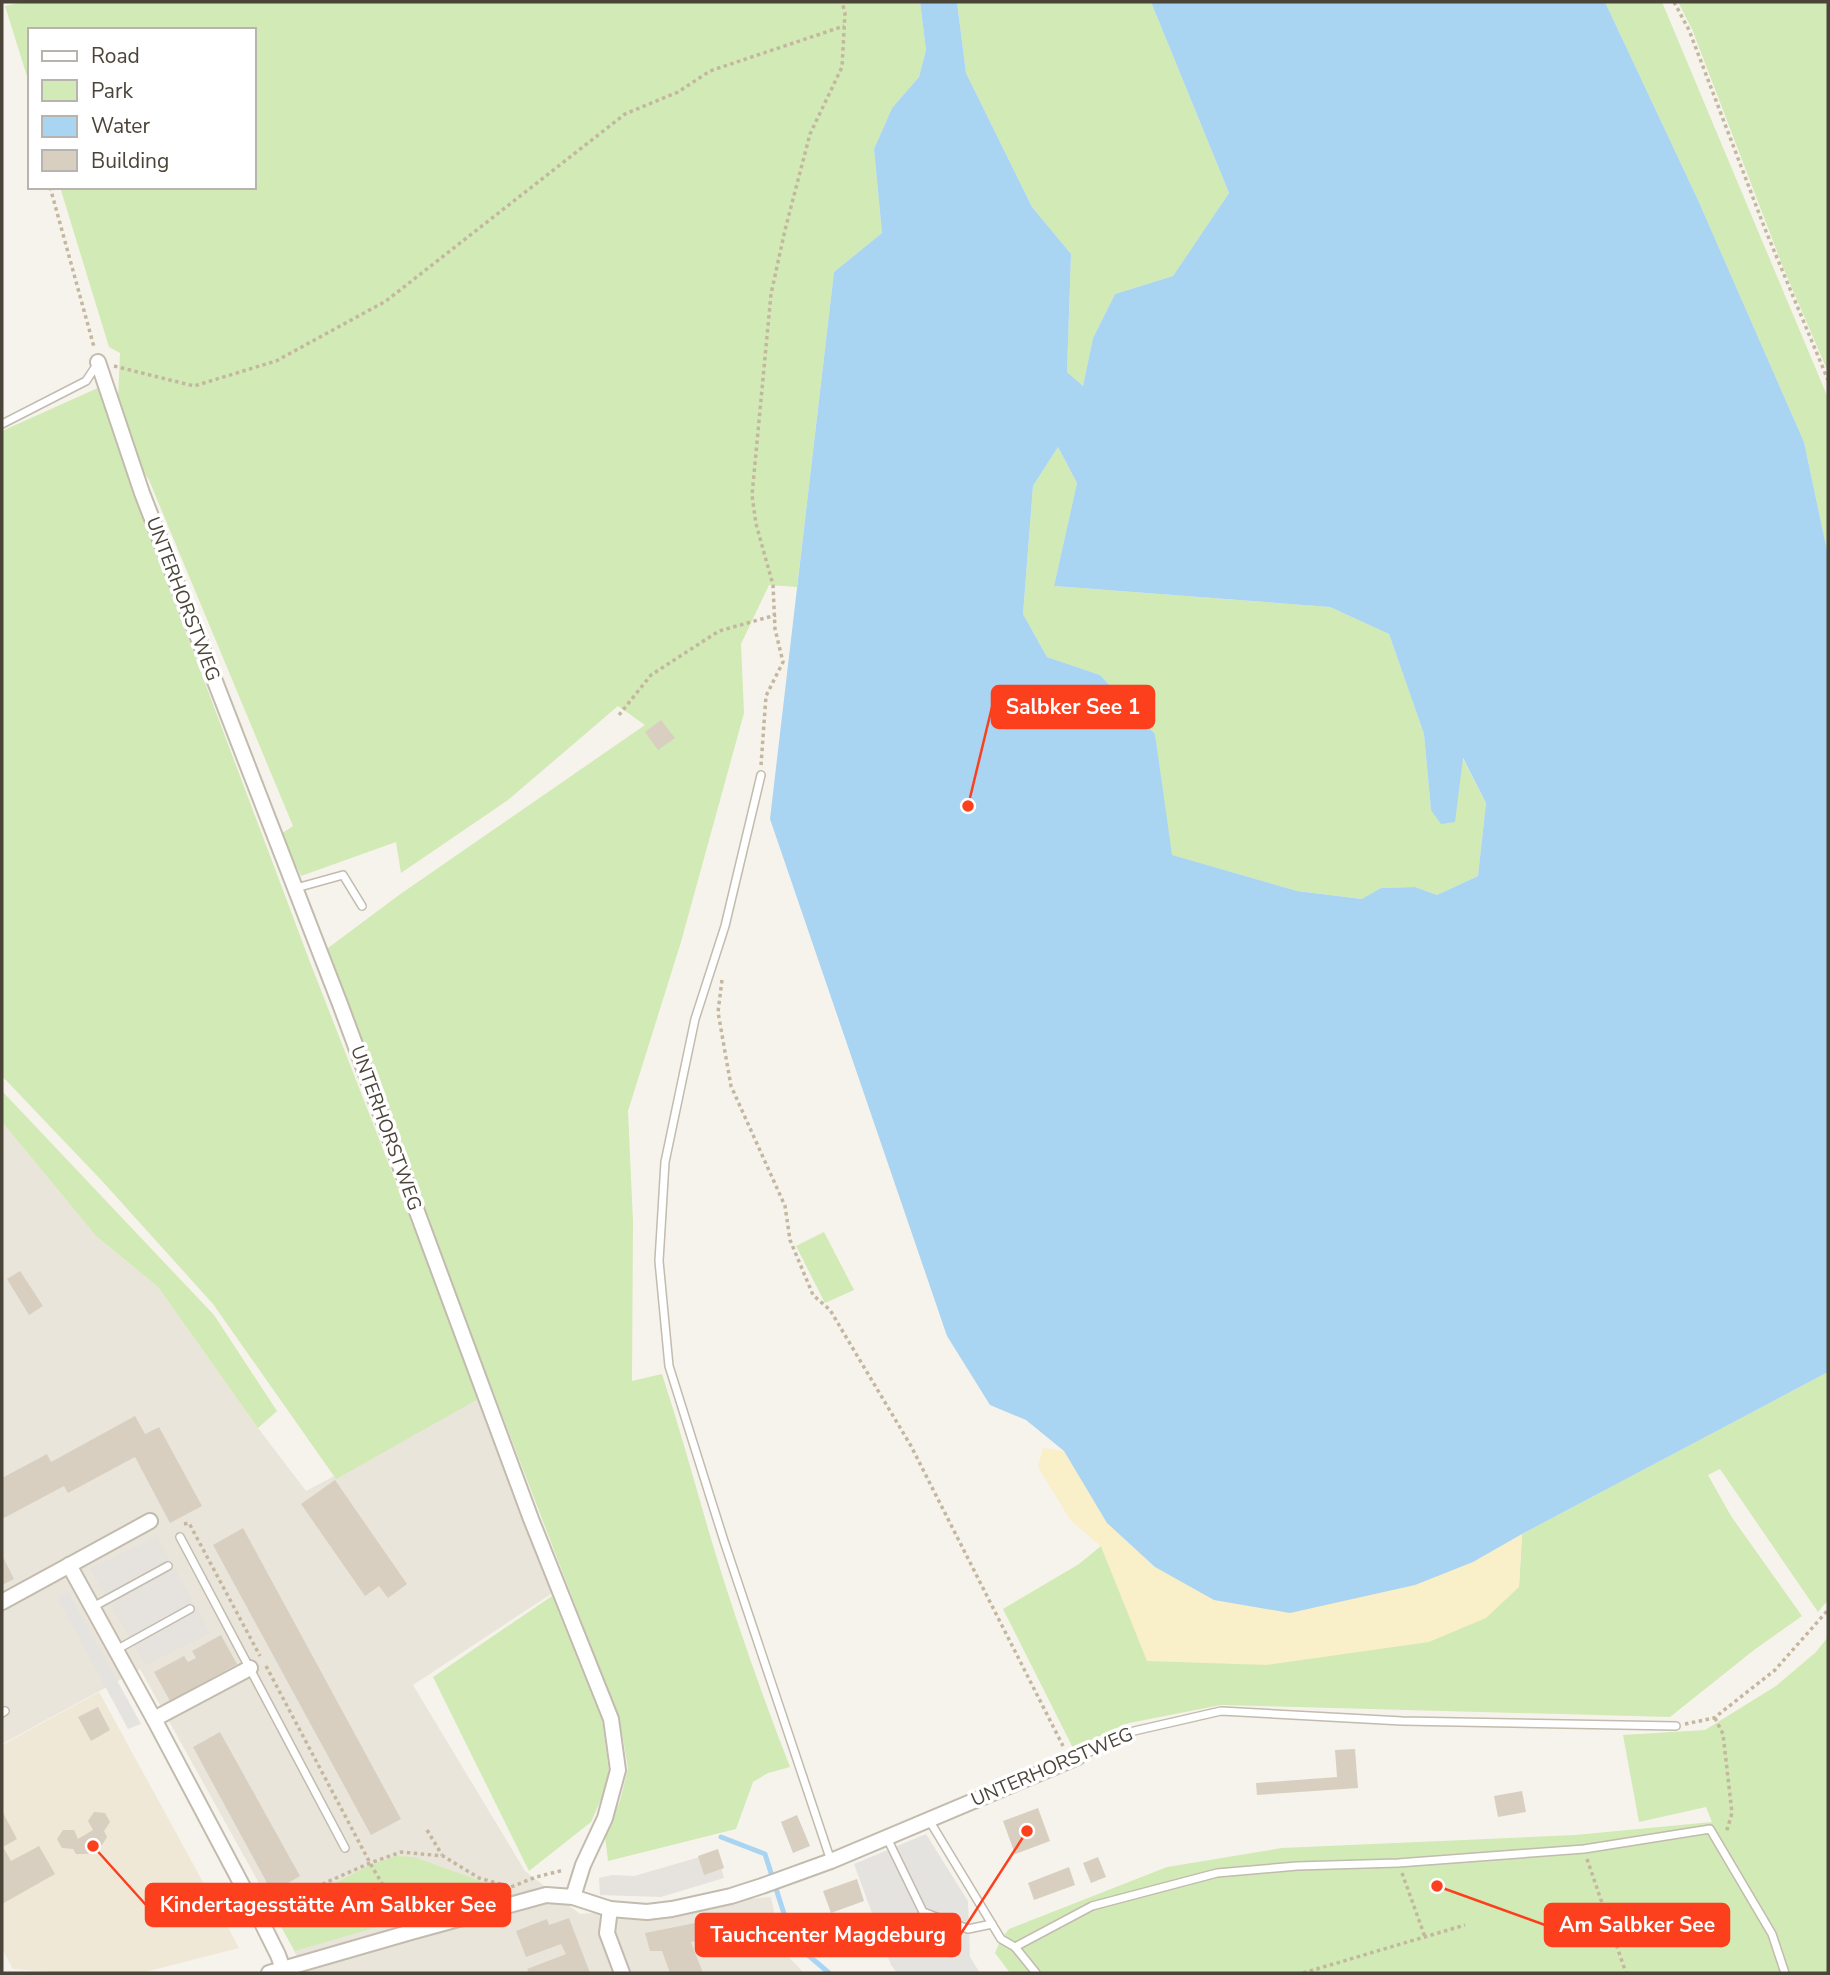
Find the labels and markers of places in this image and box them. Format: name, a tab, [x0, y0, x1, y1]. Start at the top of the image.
callout: Salbker See 1	[992, 686, 1154, 728]
callout: Kindertagesstätte Am Salbker See	[146, 1884, 510, 1926]
callout: Am Salbker See	[1545, 1904, 1729, 1946]
callout: Tauchcenter Magdeburg	[696, 1914, 960, 1956]

